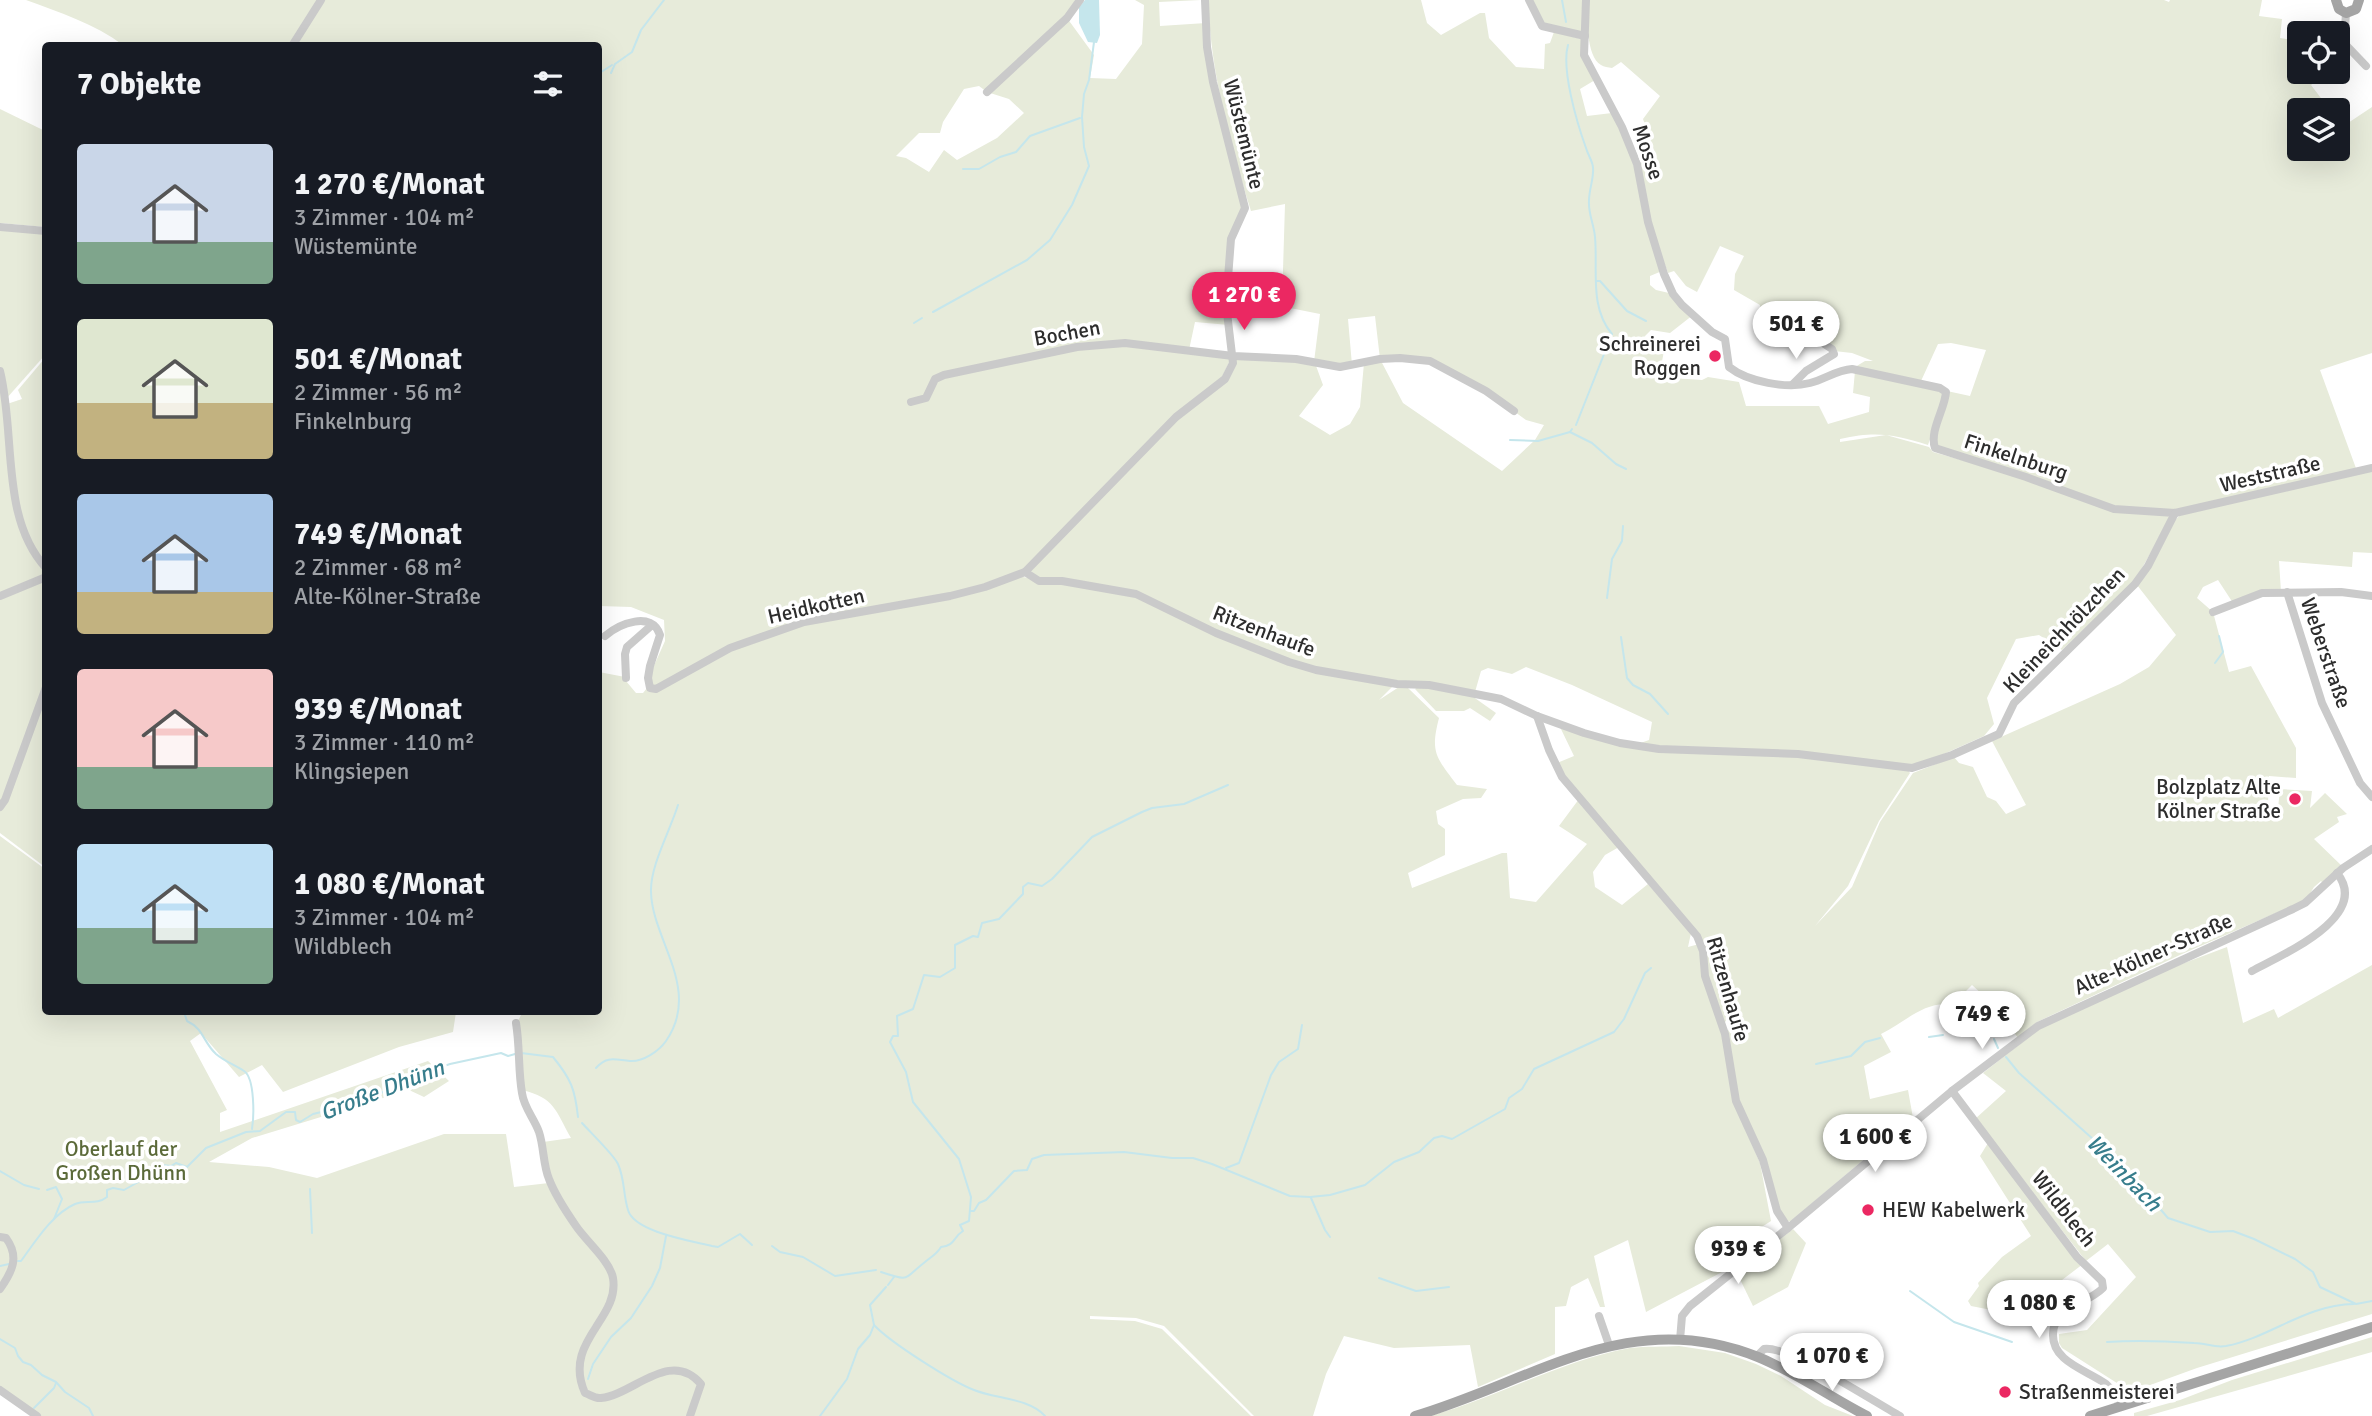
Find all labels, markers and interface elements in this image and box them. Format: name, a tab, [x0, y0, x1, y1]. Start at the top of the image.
map controls	[2287, 21, 2350, 161]
button: locate	[2287, 21, 2350, 84]
icon: filters	[529, 65, 567, 103]
text: 7 Objekte	[77, 66, 201, 103]
street label: Wüstemünte	[1218, 76, 1270, 192]
button: layers	[2287, 98, 2350, 161]
street label: Mosse	[1626, 121, 1670, 183]
text: 1 270 €/Monat	[294, 166, 485, 203]
icon: home	[133, 172, 217, 256]
text: 3 Zimmer · 104 m²	[294, 203, 475, 232]
text: Wüstemünte	[294, 232, 418, 261]
pin: 1 270 €	[1179, 272, 1309, 332]
text: 1 270 €	[1208, 280, 1280, 309]
pin: 501 €	[1747, 302, 1845, 361]
text: 501 €	[1769, 309, 1823, 338]
street label: Bochen	[1032, 314, 1102, 352]
place label: Schreinerei Roggen	[1599, 331, 1701, 381]
text: 501 €/Monat	[294, 341, 462, 378]
icon: home	[133, 347, 217, 431]
marker: Schreinerei Roggen	[1707, 348, 1723, 364]
text: 2 Zimmer · 56 m²	[294, 378, 462, 407]
text: Finkelnburg	[294, 407, 412, 436]
street label: Finkelnburg	[1961, 428, 2071, 486]
street label: Weststraße	[2217, 450, 2323, 498]
text: 749 €/Monat	[294, 516, 462, 553]
icon: home	[133, 522, 217, 606]
text: 2 Zimmer · 68 m²	[294, 553, 462, 582]
street label: Kleineichhölzchen	[1997, 562, 2131, 698]
text: Alte-Kölner-Straße	[294, 582, 481, 611]
street label: Heidkotten	[765, 582, 867, 630]
street label: Weberstraße	[2295, 594, 2357, 712]
street label: Ritzenhaufe	[1209, 600, 1319, 662]
text: 939 €/Monat	[294, 691, 462, 728]
icon: home	[133, 697, 217, 781]
text: 3 Zimmer · 110 m²	[294, 728, 475, 757]
text: Klingsiepen	[294, 757, 409, 786]
place label: Bolzplatz Alte Kölner Straße	[2156, 774, 2281, 824]
marker: Bolzplatz Alte Kölner Straße	[2287, 791, 2303, 807]
text: 1 080 €/Monat	[294, 866, 485, 903]
icon: home	[133, 872, 217, 956]
text: 3 Zimmer · 104 m²	[294, 903, 475, 932]
street label: Alte-Kölner-Straße	[2070, 907, 2236, 1001]
text: Wildblech	[294, 932, 392, 961]
street label: Ritzenhaufe	[1701, 934, 1755, 1044]
pin: 749 €	[1933, 992, 2031, 1051]
text: 749 €	[1955, 999, 2009, 1028]
water label: Große Dhünn	[316, 1053, 450, 1127]
pin: 1 600 €	[1810, 1114, 1940, 1174]
text: 1 600 €	[1839, 1122, 1911, 1151]
water label: Weinbach	[2080, 1128, 2169, 1219]
park label: Oberlauf der Großen Dhünn	[56, 1136, 186, 1186]
street label: Wildblech	[2026, 1166, 2102, 1252]
place label: HEW Kabelwerk	[1882, 1197, 2025, 1223]
marker: HEW Kabelwerk	[1860, 1202, 1876, 1218]
pin: 939 €	[1689, 1226, 1787, 1286]
text: 939 €	[1711, 1234, 1765, 1263]
pin: 1 080 €	[1974, 1280, 2104, 1340]
text: 1 080 €	[2003, 1288, 2075, 1317]
pin: 1 070 €	[1767, 1334, 1897, 1393]
text: 1 070 €	[1796, 1341, 1868, 1370]
place label: Straßenmeisterei	[2019, 1379, 2175, 1405]
marker: Straßenmeisterei	[1997, 1384, 2013, 1400]

